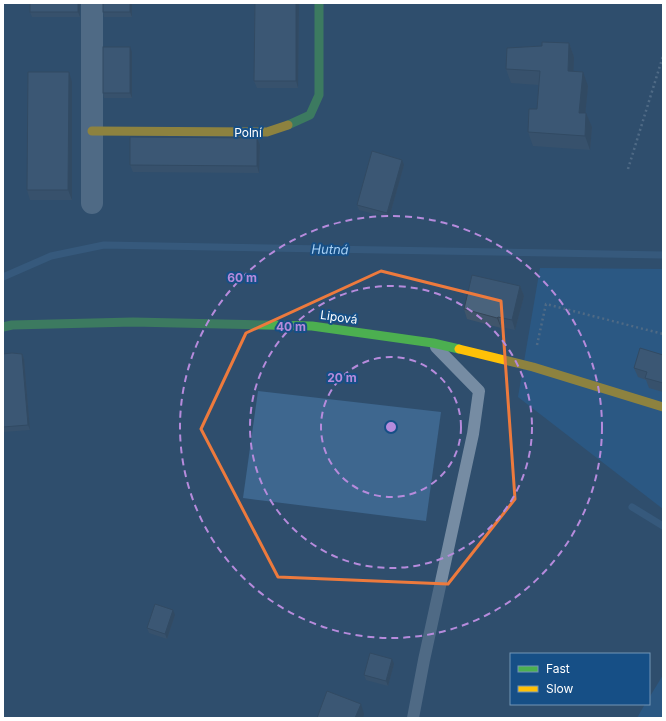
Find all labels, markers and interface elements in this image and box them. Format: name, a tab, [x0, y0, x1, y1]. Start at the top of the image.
street label: Polní	[234, 125, 262, 140]
water label: Hutná	[311, 241, 349, 257]
text: 60 m	[227, 270, 257, 285]
street label: Lipová	[319, 307, 359, 327]
text: 40 m	[276, 319, 306, 334]
text: 20 m	[327, 370, 357, 385]
centre of rings	[384, 420, 398, 434]
legend	[510, 653, 650, 705]
text: Fast	[546, 661, 570, 676]
text: Slow	[546, 681, 574, 696]

